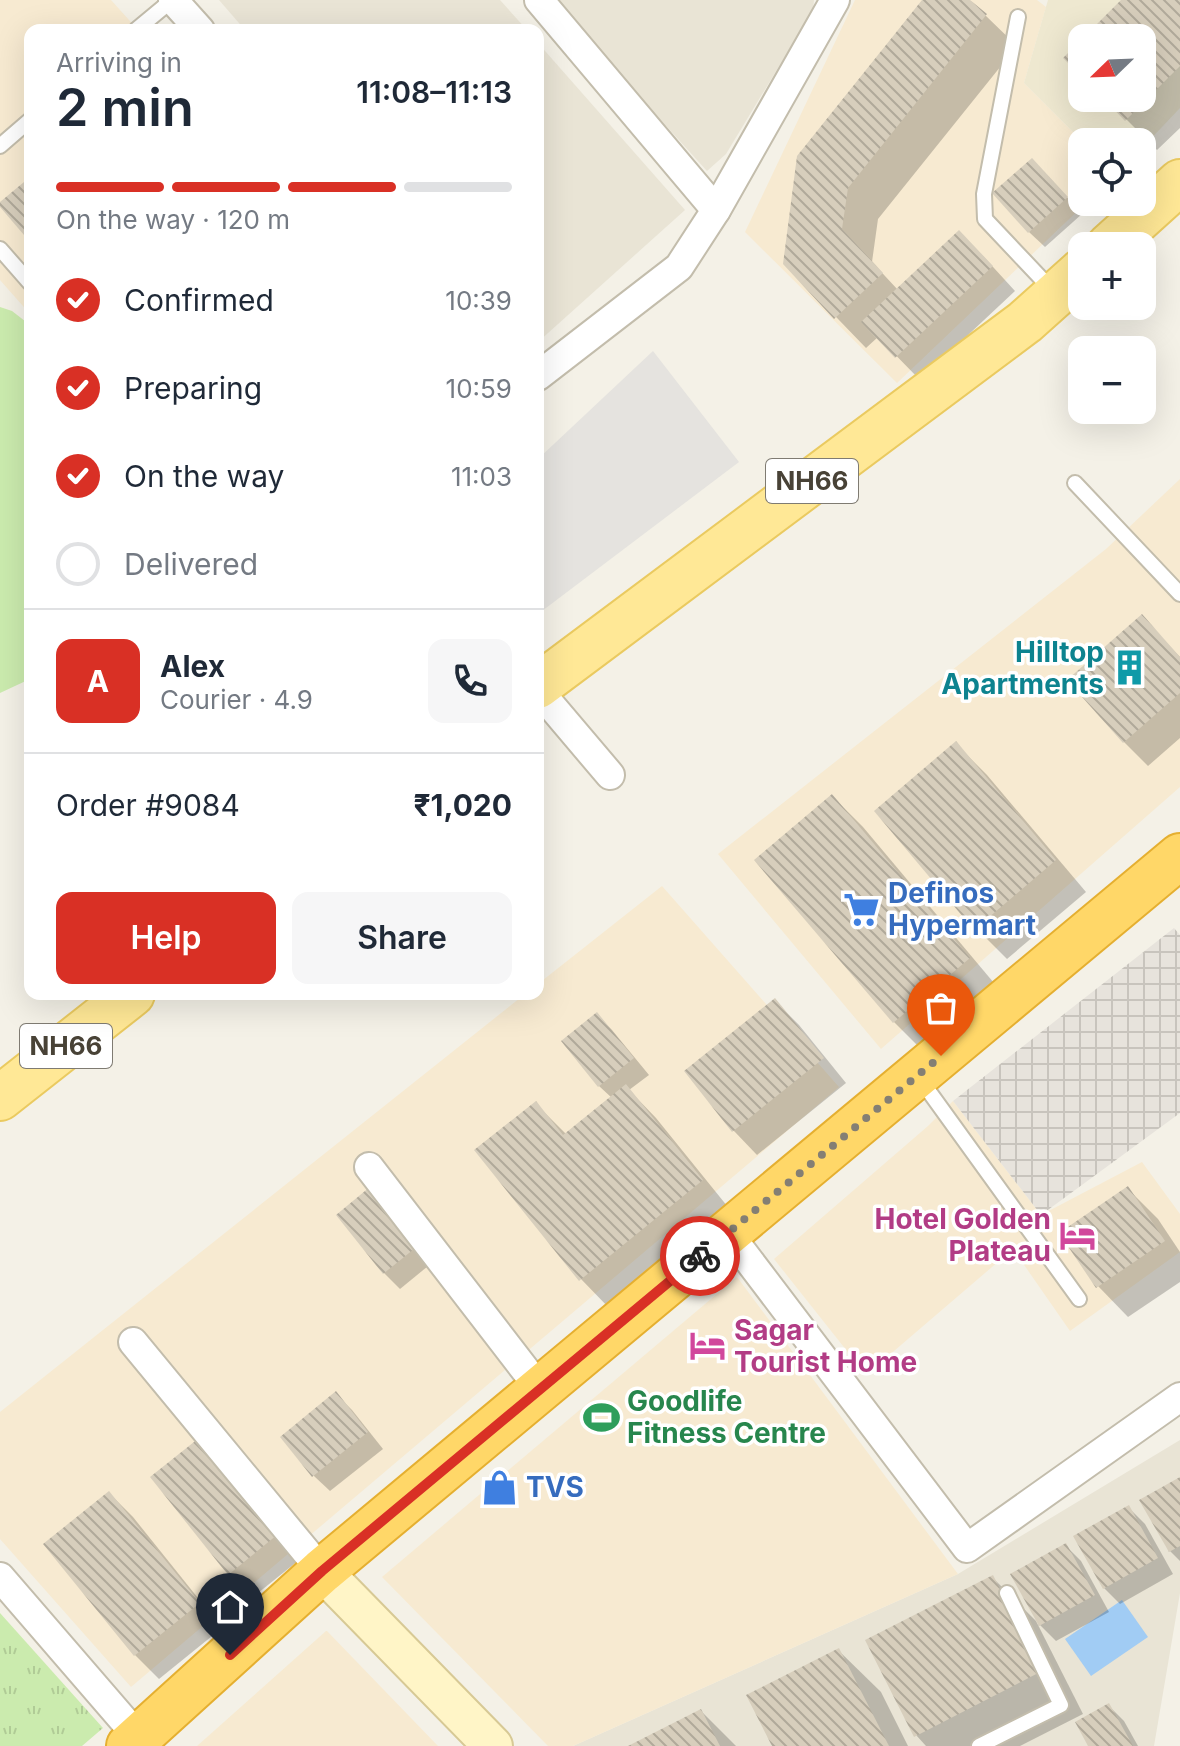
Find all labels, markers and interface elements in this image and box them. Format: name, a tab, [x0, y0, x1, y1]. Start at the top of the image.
north arrow	[1068, 24, 1156, 112]
map controls	[1068, 24, 1156, 424]
text: Arriving in	[56, 47, 182, 78]
text: 11:08–11:13	[356, 74, 512, 110]
text: 2 min	[56, 76, 194, 139]
button: locate	[1068, 128, 1156, 216]
text: On the way · 120 m	[56, 204, 290, 235]
button: +	[1068, 232, 1156, 320]
icon: check	[56, 278, 100, 322]
text: Confirmed	[124, 282, 274, 318]
text: 10:39	[445, 285, 512, 316]
button: −	[1068, 336, 1156, 424]
icon: check	[56, 366, 100, 410]
text: Preparing	[124, 370, 262, 406]
text: 10:59	[446, 373, 512, 404]
icon: check	[56, 454, 100, 498]
text: On the way	[124, 458, 284, 494]
road number: NH66	[766, 459, 858, 503]
text: 11:03	[451, 461, 512, 492]
text: Delivered	[124, 546, 258, 582]
place label: Hilltop Apartments	[941, 635, 1104, 701]
button: phone	[428, 639, 512, 723]
text: Alex	[160, 648, 225, 684]
building icon: Hilltop Apartments	[1111, 649, 1149, 687]
text: A	[87, 663, 109, 699]
text: Courier · 4.9	[160, 684, 313, 715]
text: Order #9084	[56, 787, 240, 823]
text: ₹1,020	[413, 787, 512, 823]
place label: Definos Hypermart	[888, 876, 1036, 942]
supermarket icon: Definos Hypermart	[843, 890, 881, 928]
button: Help	[56, 892, 276, 984]
button: Share	[292, 892, 512, 984]
pin	[907, 974, 975, 1056]
icon: bag	[919, 986, 963, 1030]
road number: NH66	[20, 1024, 112, 1068]
place label: Hotel Golden Plateau	[874, 1202, 1051, 1268]
courier	[660, 1216, 740, 1296]
hotel icon: Hotel Golden Plateau	[1058, 1216, 1096, 1254]
icon: bike	[678, 1234, 722, 1278]
place label: Sagar Tourist Home	[734, 1313, 917, 1379]
hotel icon: Sagar Tourist Home	[689, 1327, 727, 1365]
place label: Goodlife Fitness Centre	[627, 1384, 826, 1450]
sports icon: Goodlife Fitness Centre	[582, 1398, 620, 1436]
shop icon: TVS	[481, 1468, 519, 1506]
place label: TVS	[526, 1470, 584, 1504]
pin	[196, 1573, 264, 1655]
icon: home	[208, 1585, 252, 1629]

